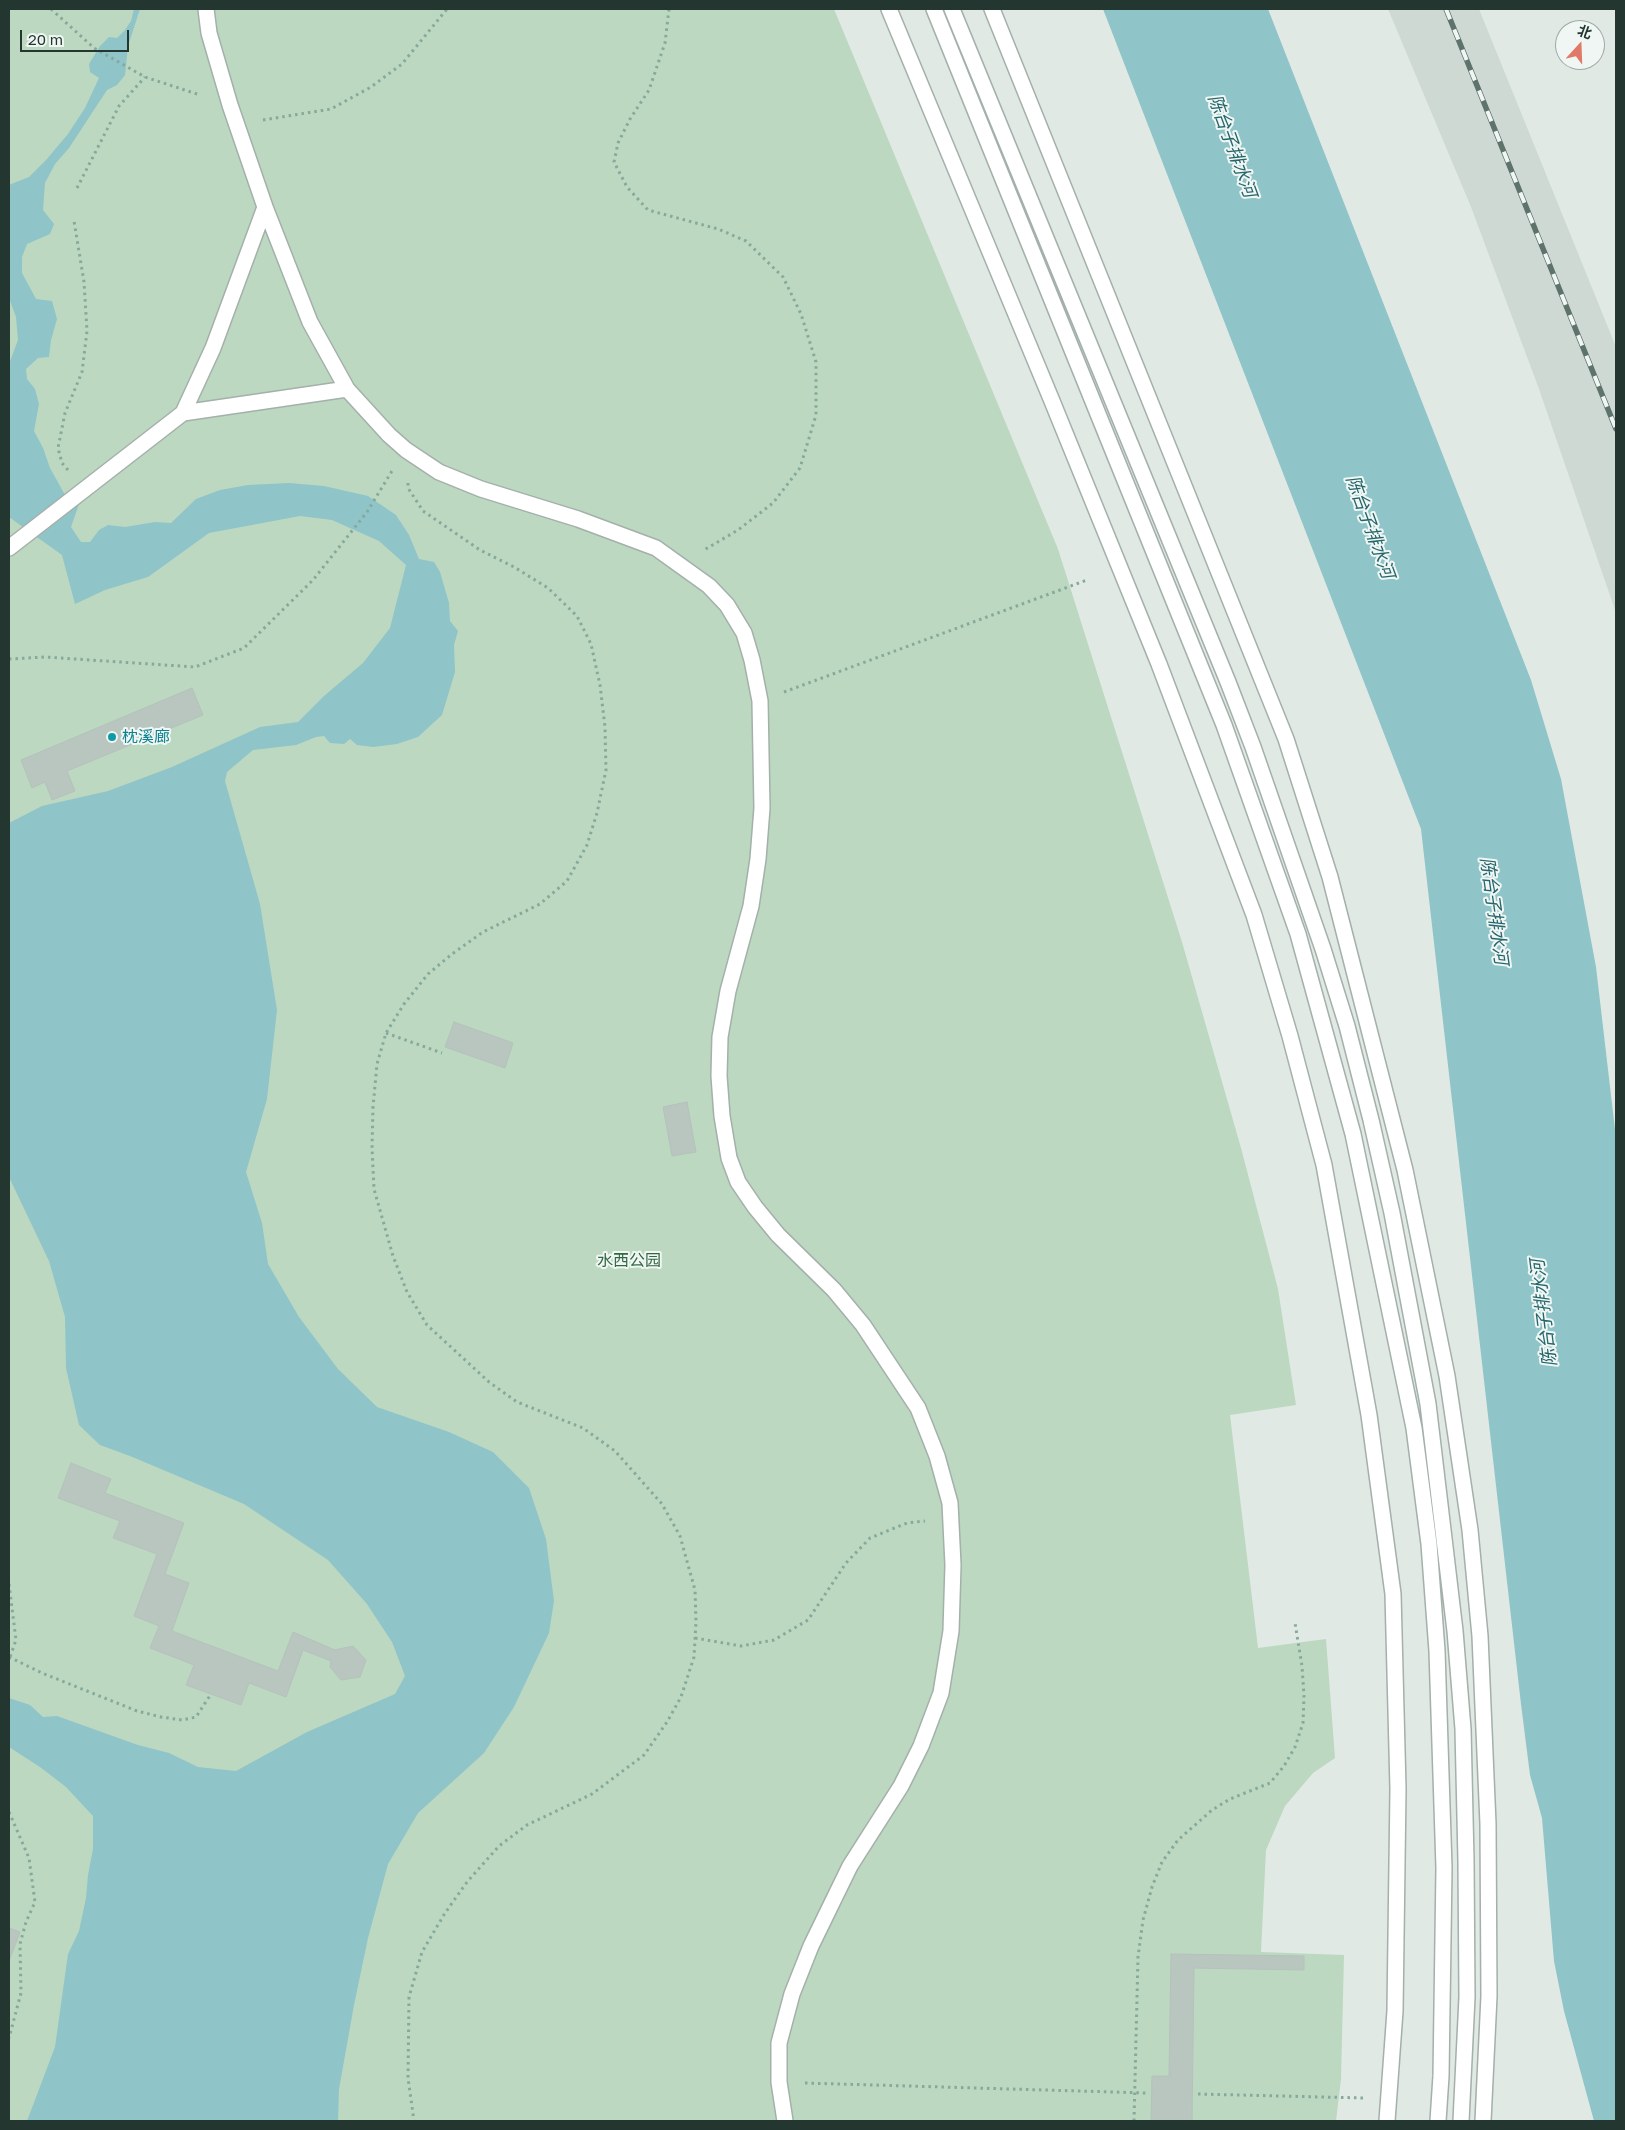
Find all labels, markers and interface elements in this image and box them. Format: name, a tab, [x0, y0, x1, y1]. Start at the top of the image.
scale bar	[22, 20, 131, 52]
north arrow	[1555, 20, 1605, 70]
text: 北	[1575, 21, 1594, 42]
text: 20 m	[28, 30, 63, 48]
water label: 陈台子排水河	[1203, 92, 1261, 200]
water label: 陈台子排水河	[1341, 473, 1399, 581]
place label: 枕溪廊	[122, 727, 170, 747]
marker: 枕溪廊	[106, 731, 118, 743]
water label: 陈台子排水河	[1476, 856, 1512, 966]
park label: 水西公园	[597, 1251, 661, 1271]
water label: 陈台子排水河	[1527, 1258, 1561, 1368]

